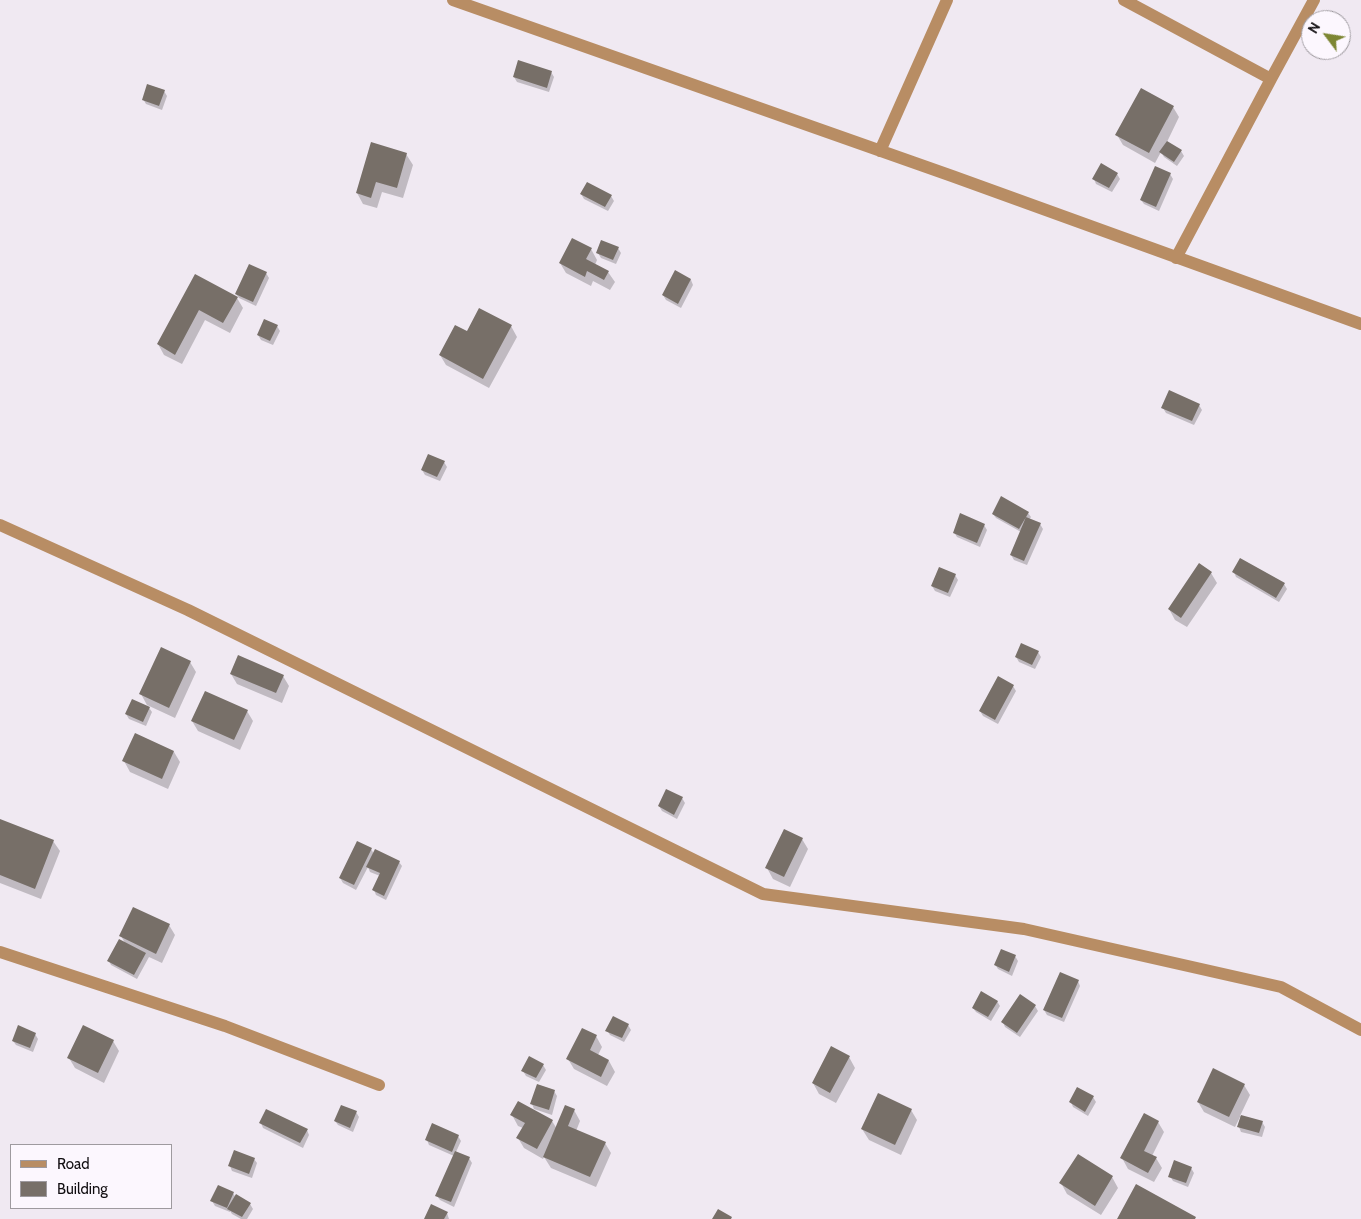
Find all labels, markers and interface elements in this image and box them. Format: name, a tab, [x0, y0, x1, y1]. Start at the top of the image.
north arrow	[1301, 10, 1351, 60]
text: N	[1304, 19, 1324, 37]
legend	[10, 1144, 172, 1209]
text: Road	[57, 1155, 90, 1173]
text: Building	[57, 1180, 108, 1198]

